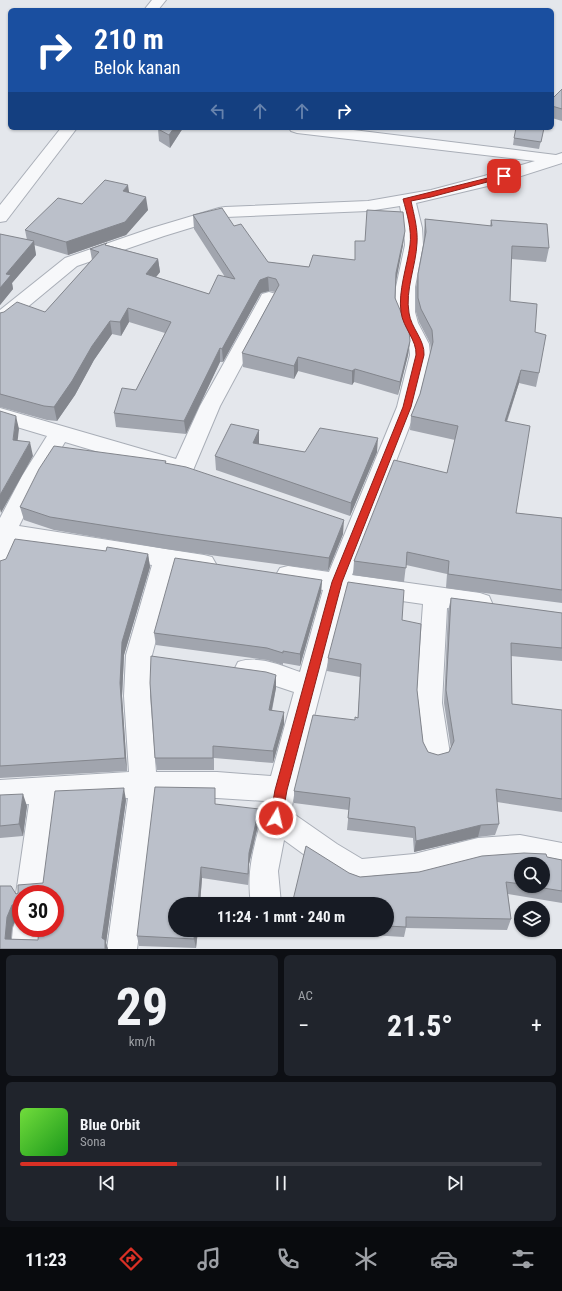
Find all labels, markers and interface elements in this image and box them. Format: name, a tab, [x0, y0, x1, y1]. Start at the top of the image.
text: 210 m	[94, 23, 164, 56]
icon: right	[28, 24, 80, 76]
text: Belok kanan	[94, 57, 180, 78]
icon: left	[207, 100, 229, 122]
icon: ahead	[249, 100, 271, 122]
icon: ahead	[291, 100, 313, 122]
icon: right	[333, 100, 355, 122]
pin	[487, 159, 521, 193]
icon: arrive	[493, 165, 515, 187]
position arrow	[255, 797, 297, 839]
map controls	[514, 857, 550, 937]
button: search	[514, 857, 550, 893]
speed limit sign: 30	[12, 885, 64, 937]
button: layers	[514, 901, 550, 937]
text: 11:24 · 1 mnt · 240 m	[217, 908, 345, 926]
text: 29	[116, 977, 168, 1038]
text: AC	[298, 988, 313, 1003]
text: 21.5°	[387, 1008, 453, 1043]
text: −	[298, 1013, 309, 1038]
text: +	[531, 1013, 542, 1038]
text: km/h	[129, 1034, 155, 1049]
text: Blue Orbit	[80, 1116, 140, 1134]
text: Sona	[80, 1134, 106, 1149]
icon: previous	[96, 1172, 118, 1194]
icon: pause	[270, 1172, 292, 1194]
icon: next	[444, 1172, 466, 1194]
icon: directions	[117, 1245, 145, 1273]
icon: music	[195, 1245, 223, 1273]
icon: phone	[274, 1245, 302, 1273]
icon: climate	[352, 1245, 380, 1273]
icon: car	[430, 1245, 458, 1273]
icon: filters	[509, 1245, 537, 1273]
text: 11:23	[25, 1249, 67, 1270]

